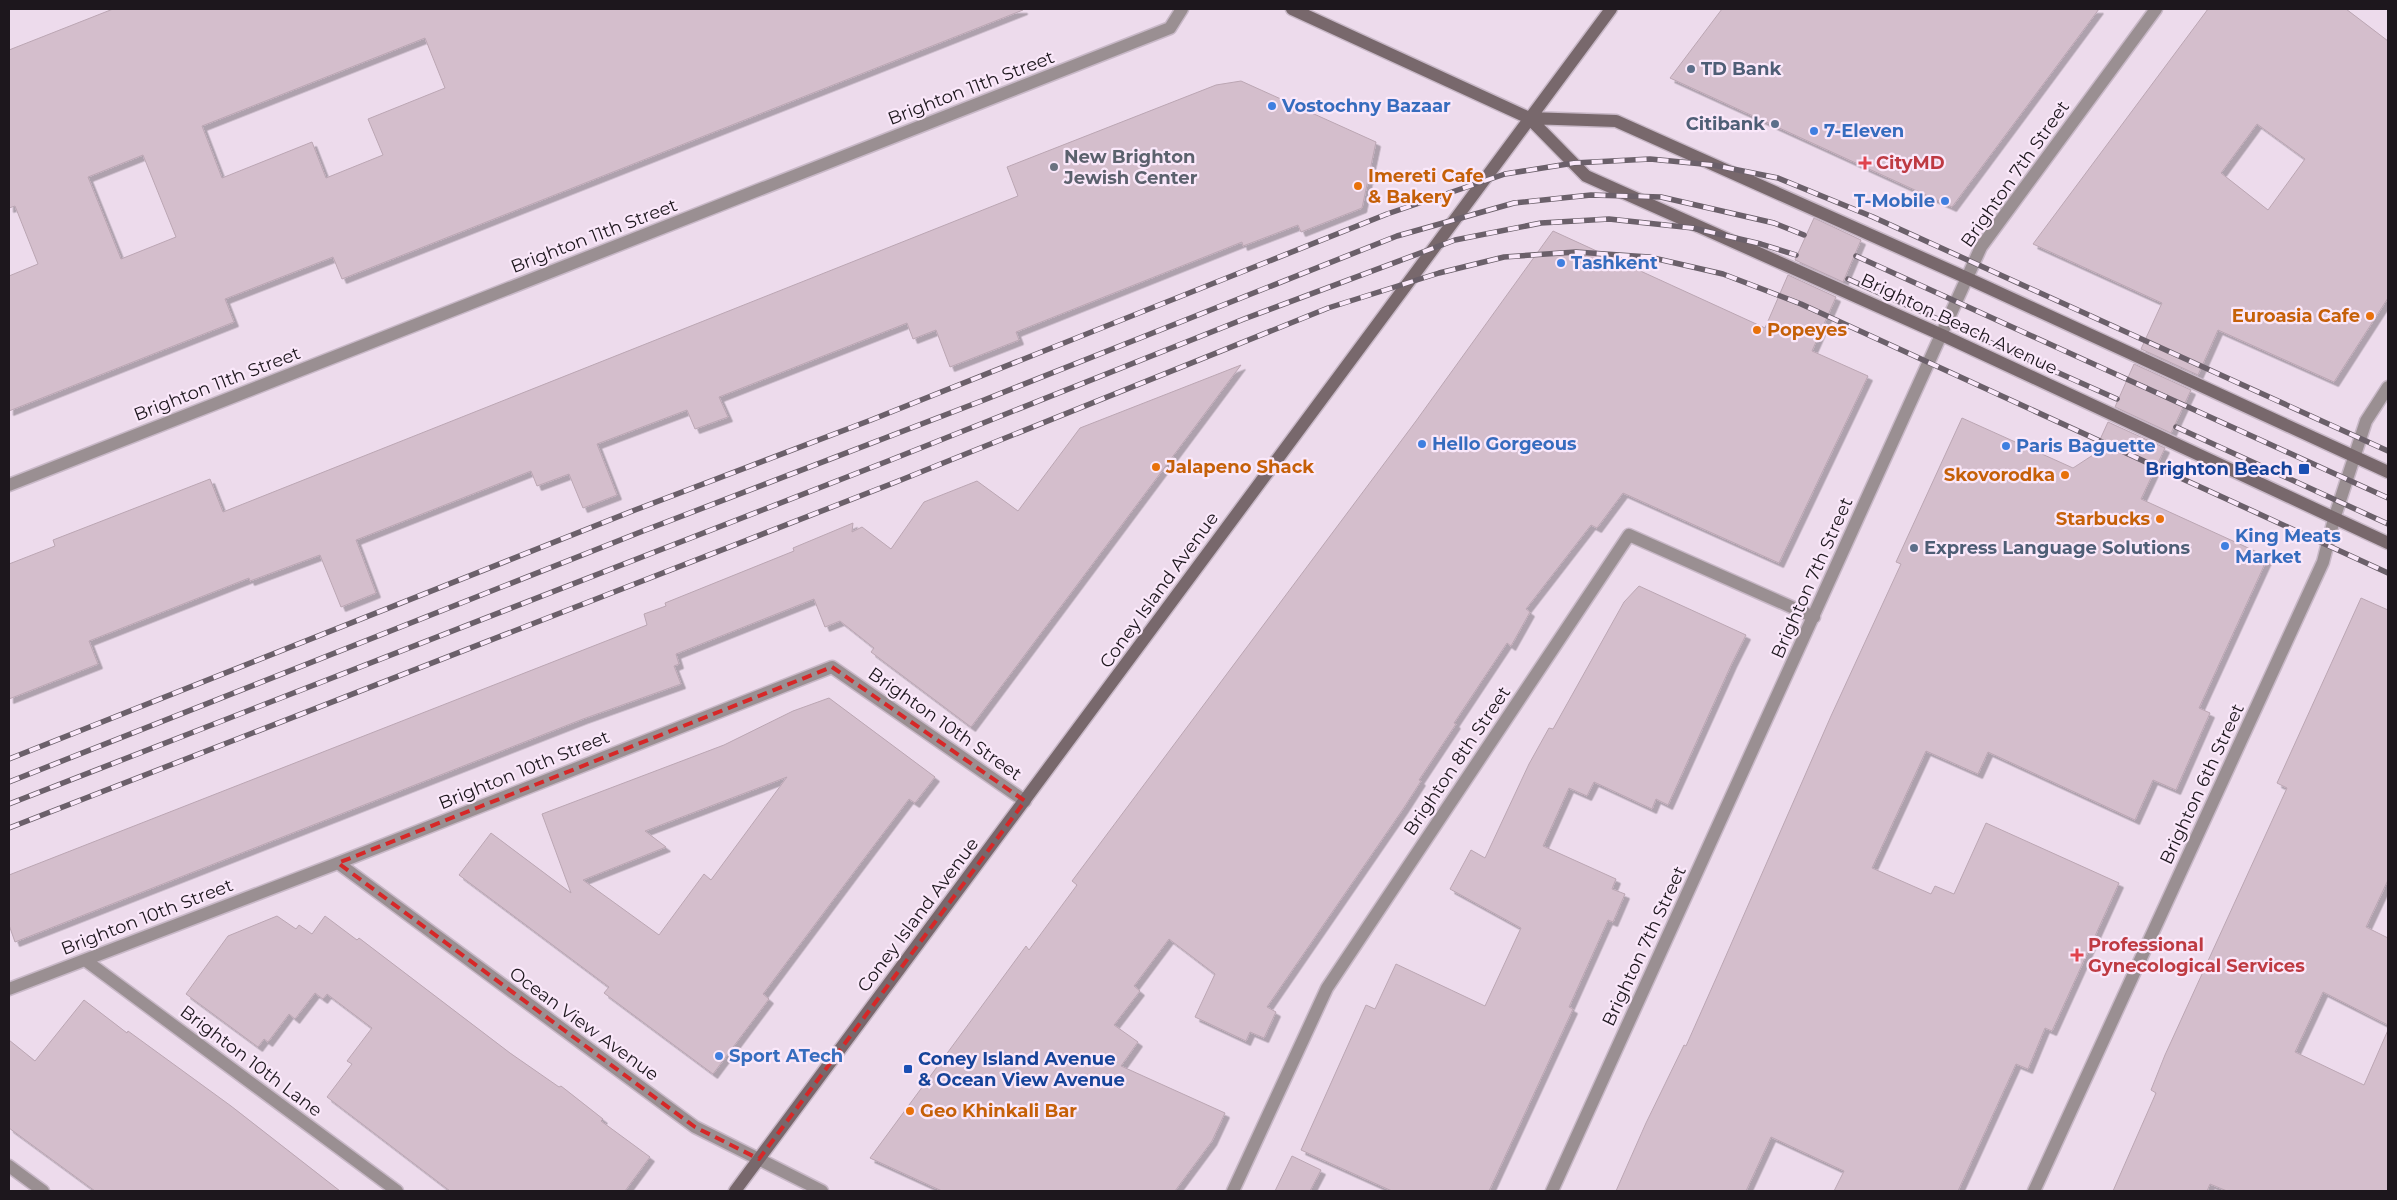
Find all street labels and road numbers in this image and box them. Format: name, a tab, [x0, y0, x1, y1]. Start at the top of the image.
street label: Brighton 11th Street	[885, 46, 1057, 130]
street label: Brighton 7th Street	[1956, 96, 2074, 252]
street label: Brighton 11th Street	[508, 194, 680, 278]
street label: Brighton Beach Avenue	[1857, 269, 2061, 379]
street label: Brighton 11th Street	[131, 342, 303, 426]
street label: Brighton 7th Street	[1767, 494, 1857, 662]
street label: Coney Island Avenue	[1095, 507, 1223, 672]
street label: Brighton 10th Street	[864, 663, 1026, 785]
street label: Brighton 8th Street	[1399, 682, 1515, 840]
street label: Brighton 6th Street	[2155, 700, 2249, 868]
street label: Brighton 10th Street	[435, 726, 613, 814]
street label: Coney Island Avenue	[853, 833, 983, 997]
street label: Brighton 7th Street	[1597, 862, 1691, 1030]
street label: Brighton 10th Street	[58, 874, 236, 960]
street label: Ocean View Avenue	[505, 962, 663, 1086]
street label: Brighton 10th Lane	[176, 1000, 326, 1122]

